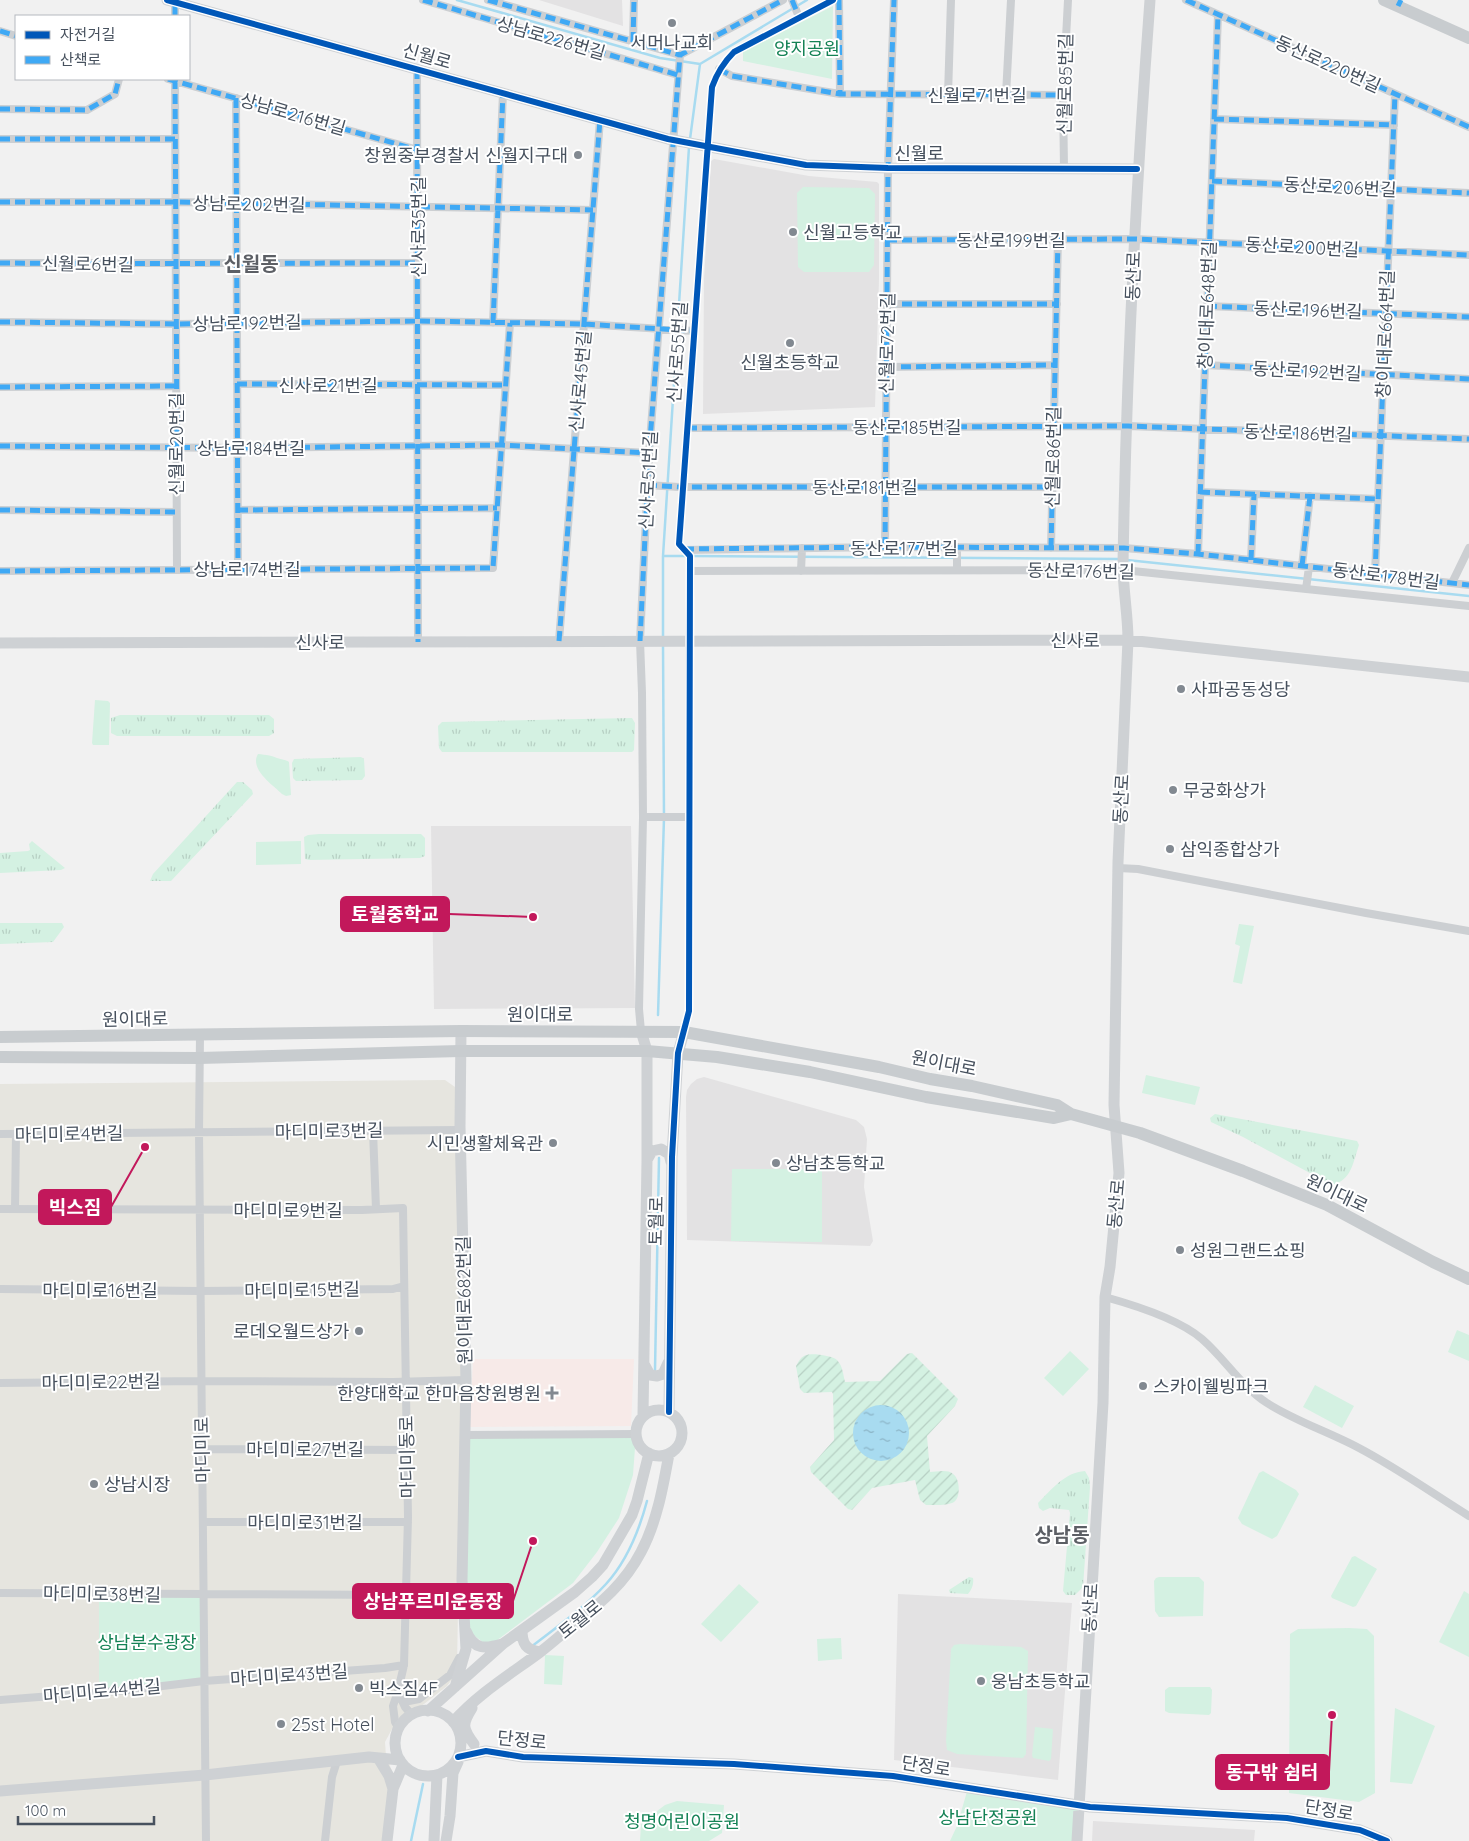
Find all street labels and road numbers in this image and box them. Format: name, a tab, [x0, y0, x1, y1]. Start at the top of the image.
street label: 상남로226번길	[494, 11, 608, 65]
street label: 동산로220번길	[1271, 30, 1385, 98]
street label: 신월로85번길	[1053, 33, 1077, 135]
street label: 신월로	[400, 38, 454, 74]
street label: 신월로71번길	[927, 84, 1027, 107]
street label: 상남로216번길	[237, 88, 349, 140]
street label: 신월로	[894, 142, 944, 165]
street label: 동산로206번길	[1283, 173, 1397, 201]
street label: 신사로35번길	[407, 176, 430, 278]
street label: 상남로202번길	[192, 192, 306, 216]
street label: 동산로199번길	[956, 229, 1066, 252]
street label: 동산로200번길	[1244, 233, 1360, 261]
street label: 창이대로648번길	[1193, 240, 1221, 370]
street label: 동산로	[1121, 251, 1145, 301]
street label: 신월로6번길	[42, 252, 134, 276]
street label: 창이대로664번길	[1371, 269, 1399, 399]
street label: 신월로72번길	[875, 292, 899, 394]
street label: 동산로196번길	[1253, 297, 1363, 323]
street label: 신사로55번길	[662, 300, 692, 404]
street label: 상남로192번길	[192, 311, 302, 335]
street label: 신사로45번길	[564, 329, 596, 433]
street label: 동산로192번길	[1252, 357, 1362, 385]
street label: 신사로21번길	[278, 374, 378, 397]
street label: 신월로20번길	[165, 392, 188, 496]
street label: 신월로86번길	[1041, 406, 1065, 508]
street label: 동산로185번길	[853, 416, 962, 439]
street label: 동산로186번길	[1243, 420, 1353, 446]
street label: 신사로51번길	[634, 430, 662, 530]
street label: 상남로184번길	[197, 437, 305, 460]
street label: 동산로181번길	[812, 476, 918, 499]
street label: 동산로177번길	[850, 537, 958, 560]
street label: 상남로174번길	[193, 558, 301, 581]
street label: 동산로178번길	[1331, 558, 1441, 594]
street label: 동산로176번길	[1027, 559, 1135, 583]
street label: 신사로	[1050, 629, 1100, 652]
street label: 신사로	[295, 631, 345, 654]
street label: 동산로	[1108, 774, 1134, 824]
street label: 원이대로	[507, 1003, 573, 1026]
street label: 원이대로	[102, 1007, 168, 1031]
street label: 원이대로	[909, 1045, 979, 1081]
street label: 마디미로3번길	[274, 1119, 384, 1143]
street label: 마디미로4번길	[14, 1122, 124, 1146]
street label: 원이대로	[1302, 1169, 1372, 1217]
street label: 동산로	[1102, 1178, 1130, 1230]
street label: 토월로	[644, 1196, 668, 1246]
street label: 마디미로9번길	[233, 1199, 343, 1222]
street label: 원이대로682번길	[451, 1235, 477, 1365]
street label: 마디미로15번길	[244, 1277, 360, 1303]
street label: 마디미로16번길	[42, 1279, 158, 1302]
street label: 마디미로22번길	[41, 1369, 161, 1395]
street label: 마디미동로	[395, 1415, 419, 1499]
street label: 마디미로	[190, 1417, 214, 1483]
street label: 마디미로27번길	[246, 1438, 364, 1461]
street label: 마디미로31번길	[247, 1511, 363, 1534]
street label: 마디미로38번길	[43, 1581, 161, 1607]
street label: 동산로	[1077, 1583, 1103, 1633]
street label: 토월로	[553, 1594, 607, 1644]
street label: 마디미로43번길	[229, 1659, 349, 1691]
street label: 마디미로44번길	[42, 1674, 162, 1708]
street label: 단정로	[496, 1726, 548, 1754]
street label: 단정로	[900, 1751, 952, 1781]
street label: 단정로	[1303, 1794, 1355, 1826]

